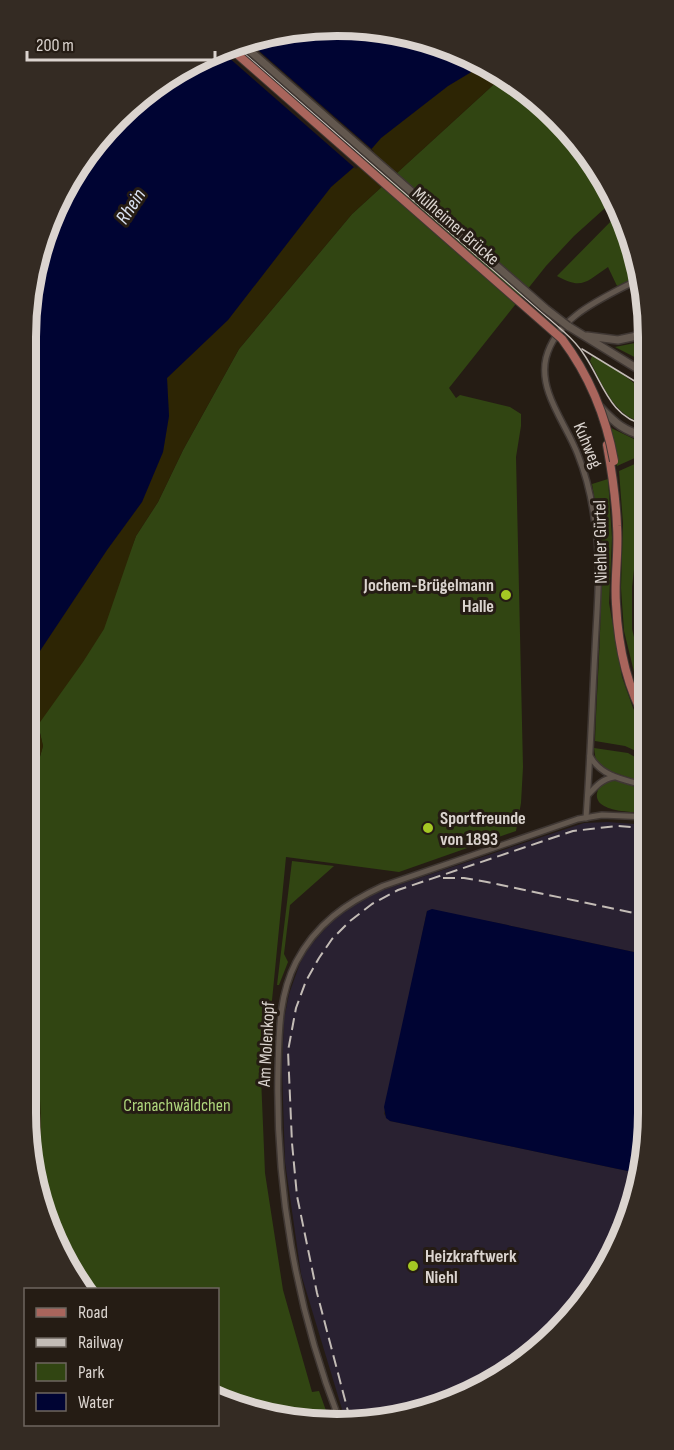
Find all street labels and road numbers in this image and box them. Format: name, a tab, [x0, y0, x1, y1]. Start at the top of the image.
street label: Mülheimer Brücke	[408, 183, 503, 270]
street label: Kuhweg	[569, 419, 607, 471]
street label: Niehler Gürtel	[589, 500, 612, 584]
street label: Am Molenkopf	[254, 1000, 279, 1088]

